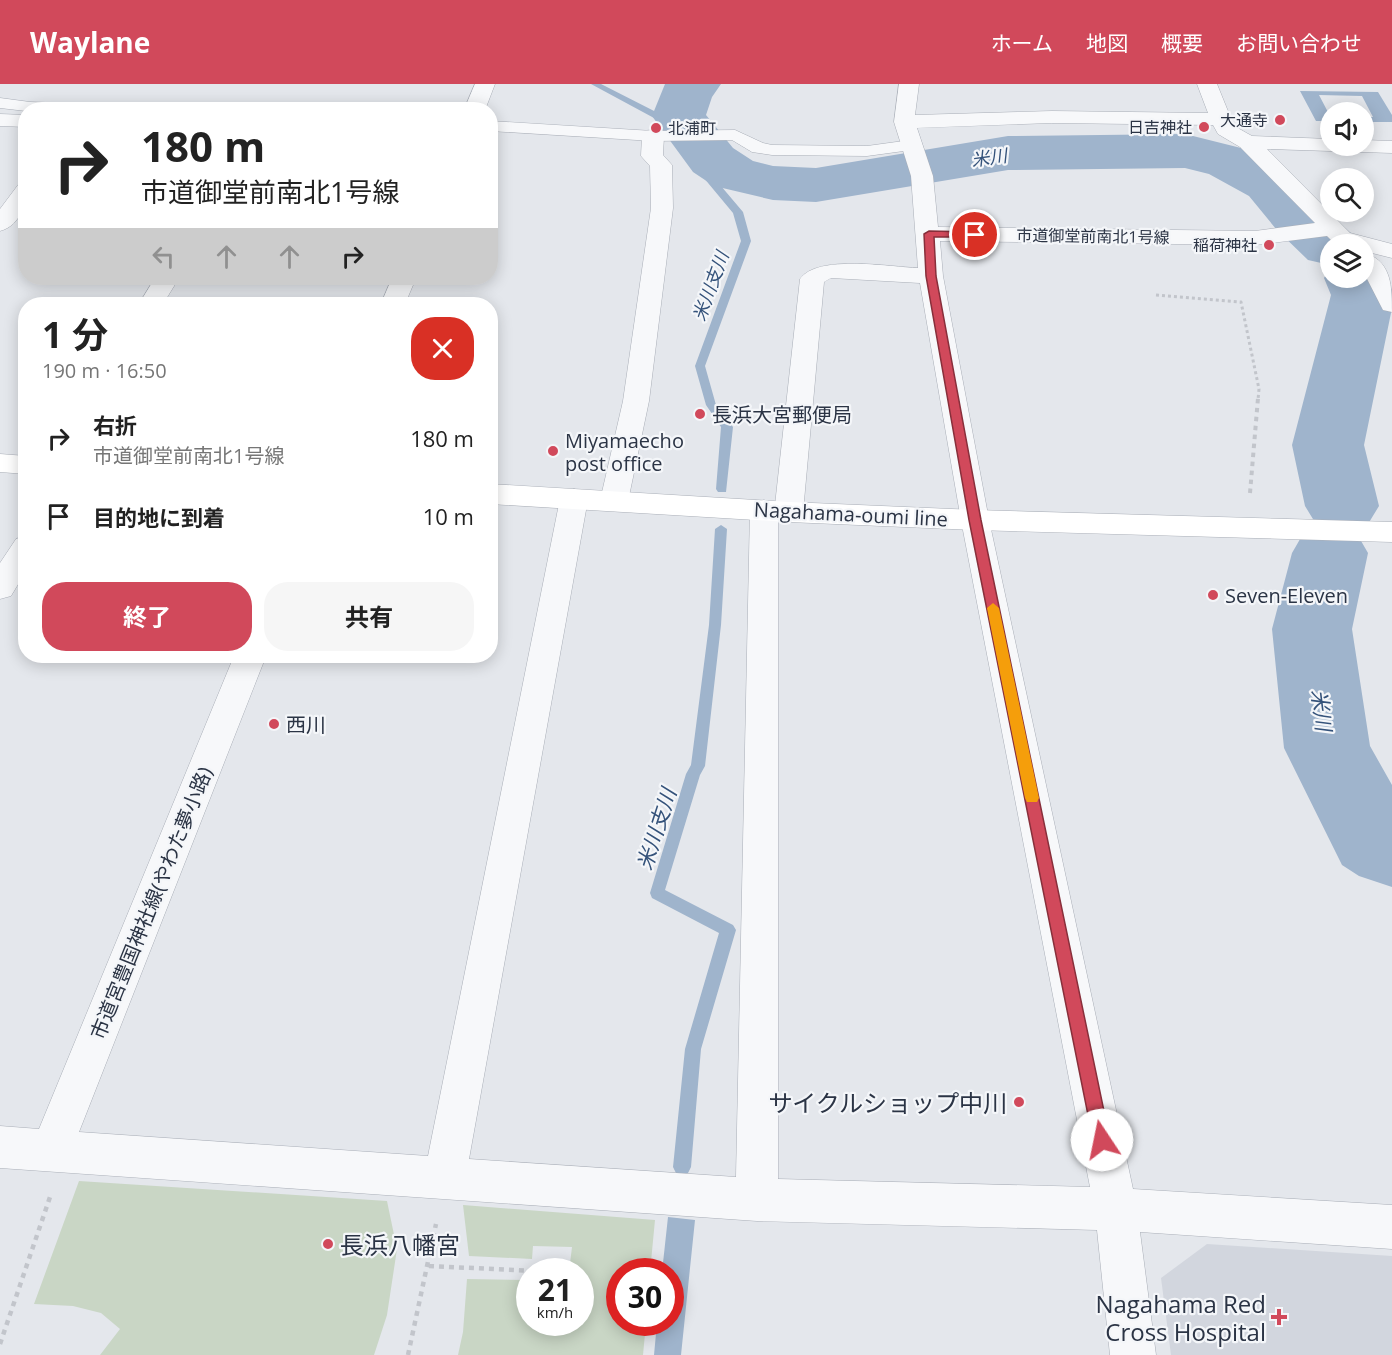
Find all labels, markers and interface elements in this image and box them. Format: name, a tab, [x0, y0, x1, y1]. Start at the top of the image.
text: Waylane	[30, 23, 150, 61]
text: ホーム	[991, 29, 1053, 57]
text: 地図	[1086, 29, 1128, 57]
text: 概要	[1161, 29, 1203, 57]
text: お問い合わせ	[1236, 29, 1362, 57]
map controls	[1320, 102, 1374, 288]
button: sound	[1320, 102, 1374, 156]
place label: 大通寺	[1220, 109, 1268, 131]
marker: 大通寺	[1273, 113, 1287, 127]
place label: 日吉神社	[1128, 116, 1192, 138]
text: 180 m	[141, 117, 265, 174]
place label: 北浦町	[668, 117, 716, 139]
marker: 日吉神社	[1197, 120, 1211, 134]
marker: 北浦町	[649, 121, 663, 135]
icon: right	[42, 126, 120, 204]
water label: 米川	[970, 142, 1010, 171]
button: search	[1320, 168, 1374, 222]
text: 市道御堂前南北1号線	[141, 173, 399, 210]
pin	[949, 209, 1000, 260]
icon: arrive	[958, 218, 991, 251]
street label: 市道御堂前南北1号線	[1016, 224, 1170, 248]
place label: 稲荷神社	[1193, 234, 1257, 256]
button: layers	[1320, 234, 1374, 288]
marker: 稲荷神社	[1262, 238, 1276, 252]
icon: left	[147, 240, 180, 273]
icon: ahead	[210, 240, 243, 273]
icon: ahead	[273, 240, 306, 273]
icon: right	[336, 240, 369, 273]
water label: 米川支川	[686, 246, 734, 324]
text: 1 分	[42, 310, 108, 359]
button: close	[411, 317, 474, 380]
text: 190 m · 16:50	[42, 357, 167, 384]
place label: 長浜大宮郵便局	[712, 401, 852, 428]
marker: 長浜大宮郵便局	[693, 407, 707, 421]
text: 右折	[93, 410, 137, 440]
icon: right	[42, 422, 75, 455]
text: 180 m	[410, 423, 474, 453]
place label: Miyamaecho post office	[565, 427, 684, 477]
text: 市道御堂前南北1号線	[93, 442, 284, 469]
marker: Miyamaecho post office	[546, 444, 560, 458]
street label: Nagahama-oumi line	[753, 495, 949, 533]
icon: arrive	[42, 500, 75, 533]
text: 10 m	[423, 501, 474, 531]
text: 目的地に到着	[93, 502, 225, 532]
button: 終了	[42, 582, 252, 651]
button: 共有	[264, 582, 474, 651]
place label: Seven-Eleven	[1225, 582, 1348, 609]
marker: Seven-Eleven	[1206, 588, 1220, 602]
water label: 米川	[1306, 687, 1339, 735]
place label: 西川	[286, 711, 326, 738]
marker: 西川	[267, 717, 281, 731]
street label: 市道宮豊国神社線(やわた夢小路)	[84, 763, 218, 1043]
water label: 米川支川	[630, 783, 683, 873]
place label: サイクルショップ中川	[768, 1086, 1007, 1119]
marker: サイクルショップ中川	[1012, 1095, 1026, 1109]
position arrow	[1070, 1108, 1134, 1172]
place label: 長浜八幡宮	[340, 1228, 460, 1261]
marker: 長浜八幡宮	[321, 1237, 335, 1251]
speed limit sign: 30	[606, 1258, 684, 1336]
text: 21	[538, 1269, 572, 1310]
place label: Nagahama Red Cross Hospital	[1095, 1287, 1266, 1348]
text: km/h	[537, 1302, 573, 1322]
marker: Nagahama Red Cross Hospital	[1270, 1308, 1288, 1326]

